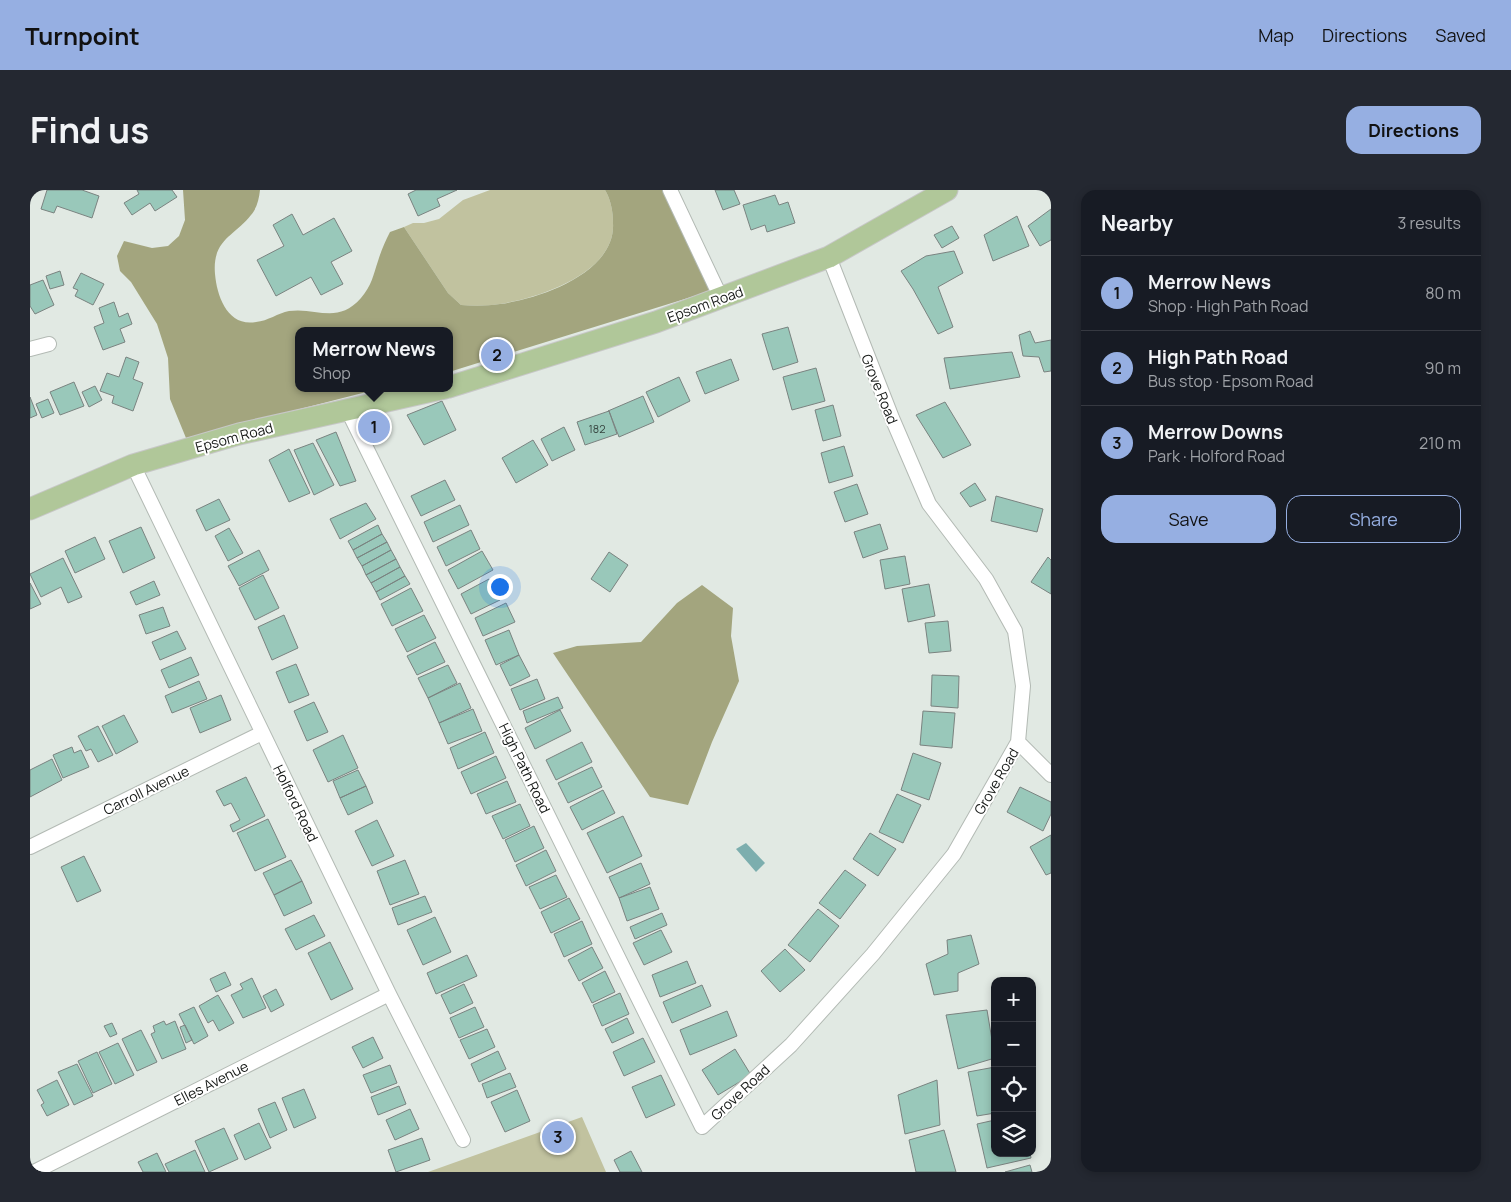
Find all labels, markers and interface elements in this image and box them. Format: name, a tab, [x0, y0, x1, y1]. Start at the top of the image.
text: Turnpoint	[25, 19, 140, 52]
text: Map	[1258, 23, 1294, 47]
text: Directions	[1322, 23, 1407, 47]
text: Saved	[1435, 23, 1486, 47]
text: Find us	[30, 106, 149, 154]
button: Directions	[1346, 106, 1481, 154]
text: Nearby	[1101, 209, 1173, 237]
text: 3 results	[1398, 212, 1461, 234]
text: Merrow News	[1148, 269, 1271, 295]
street label: Epsom Road	[664, 281, 746, 327]
text: 1	[1113, 282, 1121, 304]
text: 80 m	[1425, 282, 1461, 304]
text: Shop · High Path Road	[1148, 295, 1308, 317]
popup	[295, 327, 453, 392]
text: Merrow News	[313, 336, 435, 362]
pin: 2	[481, 336, 513, 374]
text: High Path Road	[1148, 344, 1288, 370]
street label: Grove Road	[857, 351, 903, 427]
text: 2	[1112, 357, 1122, 379]
text: 90 m	[1425, 357, 1461, 379]
text: Shop	[313, 362, 351, 384]
text: Bus stop · Epsom Road	[1148, 370, 1313, 392]
pin: 1	[358, 408, 390, 446]
street label: Epsom Road	[193, 418, 275, 456]
text: Merrow Downs	[1148, 419, 1283, 445]
house number: 182	[589, 421, 605, 436]
text: 3	[1112, 432, 1122, 454]
text: 210 m	[1419, 432, 1461, 454]
text: Park · Holford Road	[1148, 445, 1285, 467]
button: Save	[1101, 495, 1276, 543]
button: Share	[1286, 495, 1461, 543]
your location	[487, 574, 513, 600]
street label: High Path Road	[495, 720, 555, 816]
street label: Grove Road	[969, 744, 1023, 818]
street label: Carroll Avenue	[100, 761, 192, 819]
street label: Holford Road	[269, 761, 323, 845]
map controls	[991, 977, 1036, 1157]
button: +	[991, 977, 1036, 1022]
button: −	[991, 1022, 1036, 1067]
street label: Elles Avenue	[171, 1056, 251, 1110]
street label: Grove Road	[707, 1060, 773, 1124]
button: locate	[991, 1067, 1036, 1112]
button: layers	[991, 1112, 1036, 1157]
pin: 3	[542, 1118, 574, 1156]

